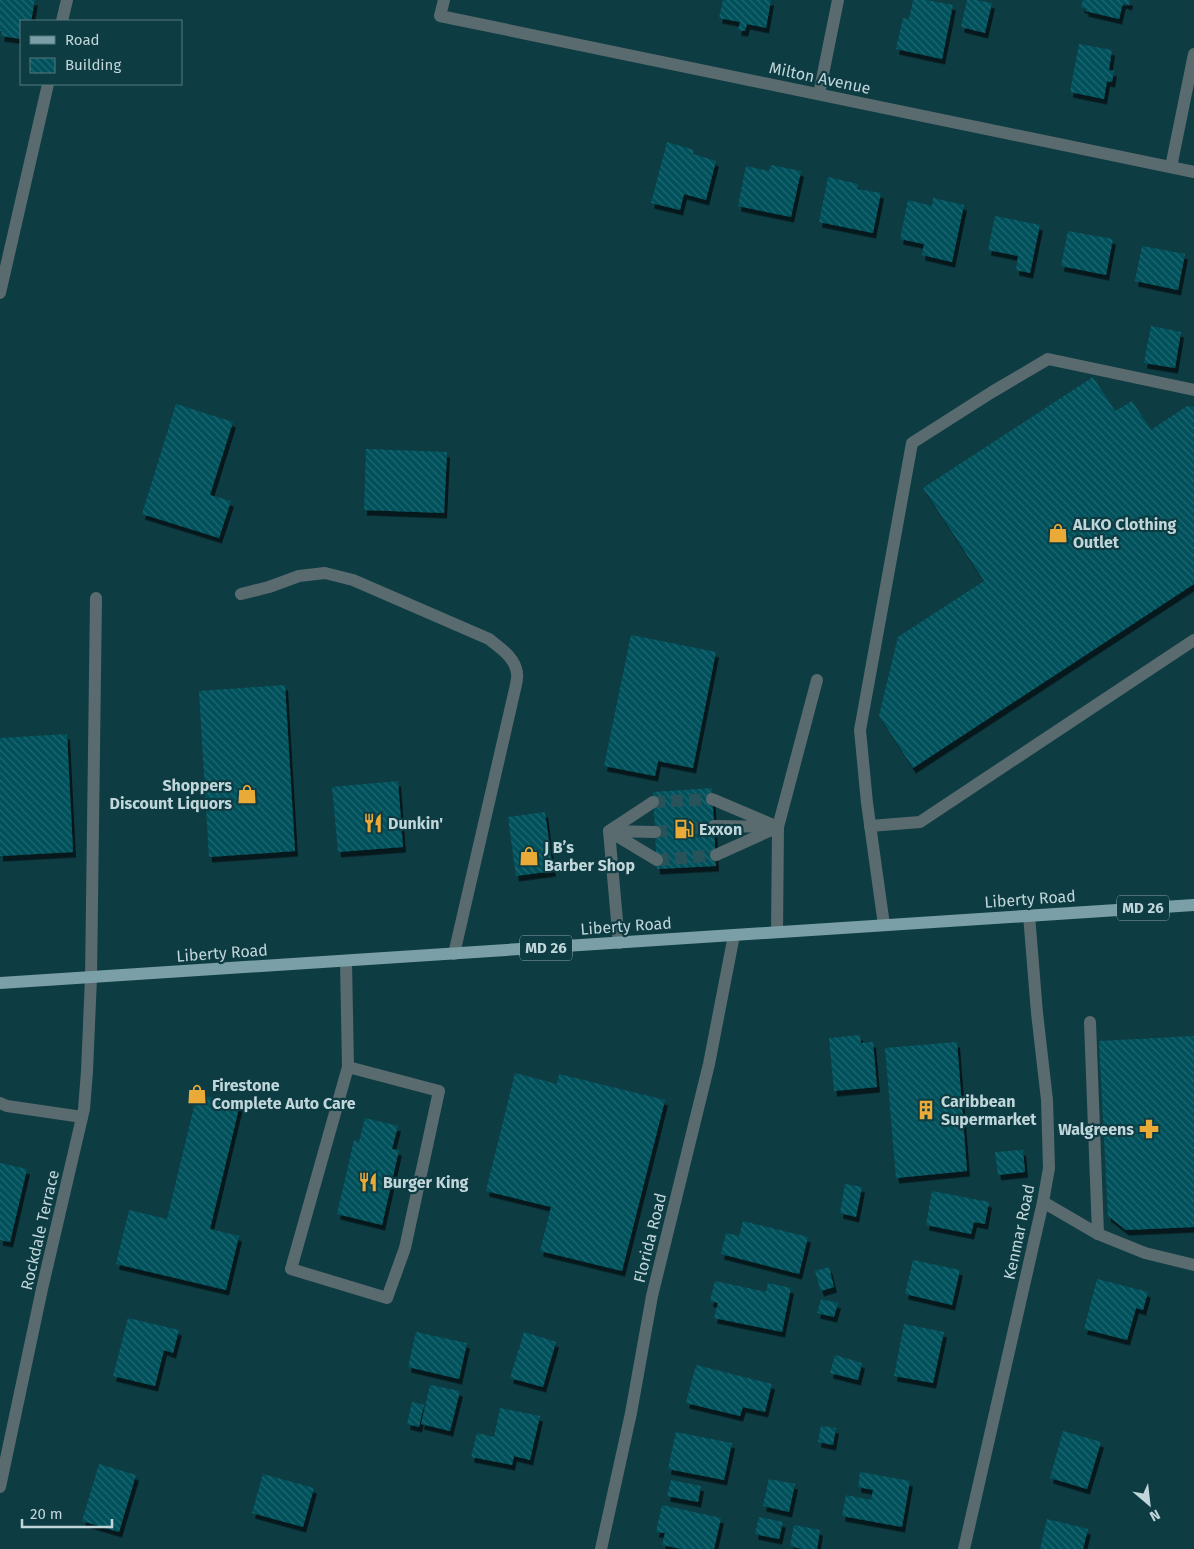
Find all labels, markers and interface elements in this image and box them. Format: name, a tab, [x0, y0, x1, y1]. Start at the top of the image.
legend	[20, 20, 182, 85]
text: Road	[65, 31, 100, 49]
text: Building	[65, 56, 121, 74]
street label: Milton Avenue	[768, 58, 872, 98]
place label: ALKO Clothing Outlet	[1072, 515, 1177, 552]
shop icon: ALKO Clothing Outlet	[1047, 522, 1069, 544]
place label: Shoppers Discount Liquors	[110, 776, 232, 813]
shop icon: Shoppers Discount Liquors	[236, 783, 258, 805]
restaurant icon: Dunkin'	[362, 812, 384, 834]
place label: Dunkin'	[388, 814, 443, 833]
fuel station icon: Exxon	[673, 818, 695, 840]
place label: Exxon	[699, 820, 742, 839]
place label: J B’s Barber Shop	[543, 838, 635, 875]
shop icon: J B’s Barber Shop	[518, 845, 540, 867]
street label: Liberty Road	[984, 886, 1076, 912]
road number: MD 26	[1117, 896, 1169, 920]
street label: Liberty Road	[580, 913, 672, 939]
road number: MD 26	[520, 936, 572, 960]
street label: Liberty Road	[176, 940, 268, 966]
place label: Firestone Complete Auto Care	[212, 1076, 356, 1113]
shop icon: Firestone Complete Auto Care	[186, 1083, 208, 1105]
place label: Caribbean Supermarket	[941, 1092, 1037, 1129]
building icon: Caribbean Supermarket	[915, 1099, 937, 1121]
pharmacy icon: Walgreens	[1138, 1118, 1160, 1140]
place label: Walgreens	[1058, 1120, 1134, 1139]
street label: Rockdale Terrace	[17, 1168, 63, 1292]
restaurant icon: Burger King	[357, 1171, 379, 1193]
place label: Burger King	[383, 1173, 469, 1192]
street label: Kenmar Road	[1000, 1183, 1038, 1281]
street label: Florida Road	[630, 1191, 670, 1285]
north arrow	[1124, 1479, 1174, 1529]
scale bar	[22, 1496, 112, 1528]
text: 20 m	[30, 1505, 63, 1523]
text: N	[1147, 1505, 1163, 1525]

